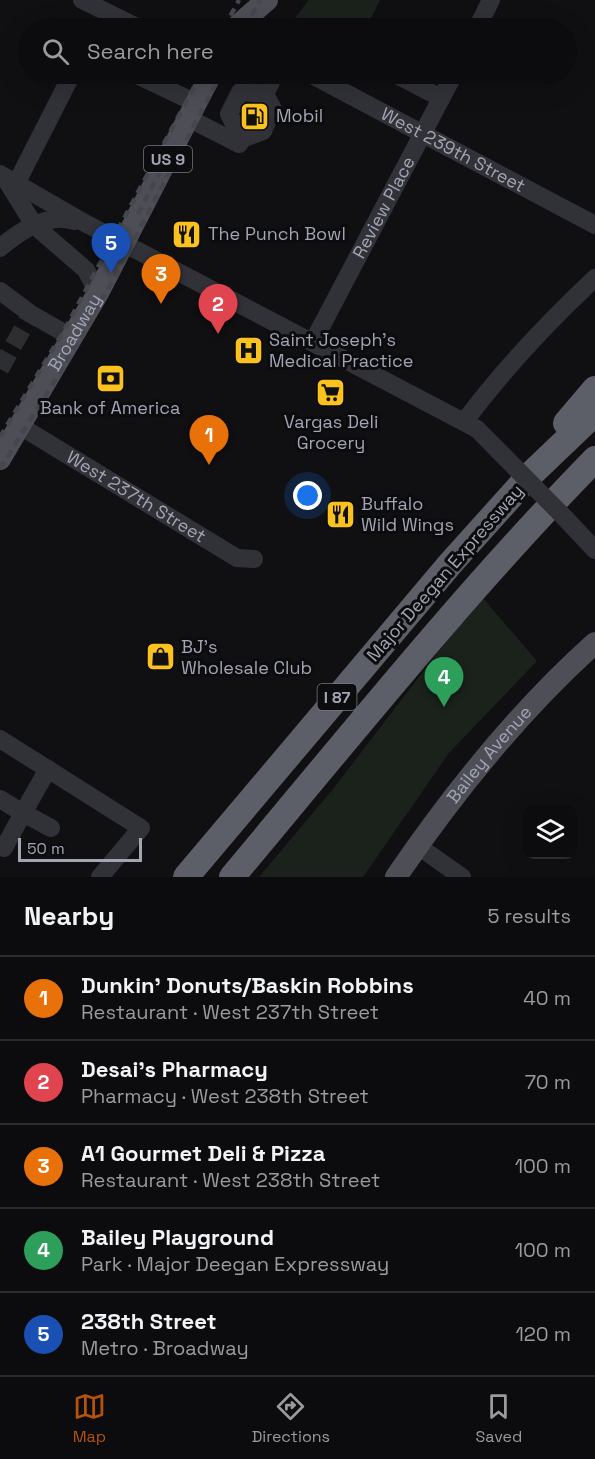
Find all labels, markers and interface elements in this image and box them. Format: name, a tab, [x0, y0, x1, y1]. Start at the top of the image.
search box	[18, 18, 577, 84]
icon: search	[39, 35, 72, 68]
text: Search here	[87, 37, 214, 65]
fuel station icon: Mobil	[239, 100, 271, 132]
street label: West 239th Street	[377, 102, 529, 197]
place label: Mobil	[276, 104, 323, 127]
road number: US 9	[144, 146, 192, 172]
street label: Review Place	[347, 152, 420, 262]
restaurant icon: The Punch Bowl	[171, 218, 203, 250]
place label: The Punch Bowl	[208, 222, 346, 245]
pin: 5	[92, 224, 130, 273]
pin: 3	[142, 254, 180, 304]
pin: 2	[198, 284, 238, 334]
street label: Broadway	[42, 289, 106, 375]
place label: Saint Joseph's Medical Practice	[269, 328, 413, 372]
hospital icon: Saint Joseph's Medical Practice	[232, 334, 264, 366]
bank icon: Bank of America	[94, 363, 126, 395]
supermarket icon: Vargas Deli Grocery	[315, 377, 347, 409]
place label: Bank of America	[40, 396, 180, 419]
place label: Vargas Deli Grocery	[284, 410, 378, 454]
pin: 1	[190, 416, 228, 465]
street label: West 237th Street	[62, 445, 210, 547]
street label: Major Deegan Expressway	[361, 479, 528, 666]
your location	[293, 481, 322, 510]
place label: Buffalo Wild Wings	[361, 492, 454, 536]
restaurant icon: Buffalo Wild Wings	[324, 498, 356, 530]
place label: BJ's Wholesale Club	[181, 635, 312, 679]
shop icon: BJ's Wholesale Club	[144, 641, 176, 673]
pin: 4	[424, 658, 464, 707]
road number: I 87	[318, 684, 356, 710]
street label: Bailey Avenue	[441, 700, 536, 808]
map controls	[523, 805, 577, 859]
button: layers	[523, 805, 577, 859]
scale bar	[18, 835, 142, 862]
text: 50 m	[27, 838, 65, 859]
text: Nearby	[24, 899, 114, 933]
text: 5 results	[487, 903, 571, 929]
text: Dunkin' Donuts/Baskin Robbins	[81, 971, 414, 999]
text: 1	[39, 985, 48, 1011]
text: 40 m	[523, 985, 571, 1011]
text: Restaurant · West 237th Street	[81, 999, 379, 1025]
text: Desai's Pharmacy	[81, 1055, 268, 1083]
text: 2	[38, 1069, 49, 1095]
text: 70 m	[525, 1069, 571, 1095]
text: Pharmacy · West 238th Street	[81, 1083, 369, 1109]
text: A1 Gourmet Deli & Pizza	[81, 1139, 325, 1167]
text: 3	[37, 1153, 50, 1179]
text: 100 m	[515, 1153, 571, 1179]
text: Restaurant · West 238th Street	[81, 1167, 380, 1193]
text: Bailey Playground	[81, 1223, 274, 1251]
text: 4	[37, 1237, 50, 1263]
text: 100 m	[515, 1237, 571, 1263]
text: Park · Major Deegan Expressway	[81, 1251, 389, 1277]
text: 238th Street	[81, 1307, 217, 1335]
text: 5	[38, 1321, 50, 1347]
text: 120 m	[515, 1321, 571, 1347]
text: Metro · Broadway	[81, 1335, 249, 1361]
tab: Map	[73, 1390, 106, 1447]
tab: Directions	[252, 1390, 330, 1447]
tab: Saved	[476, 1390, 522, 1447]

